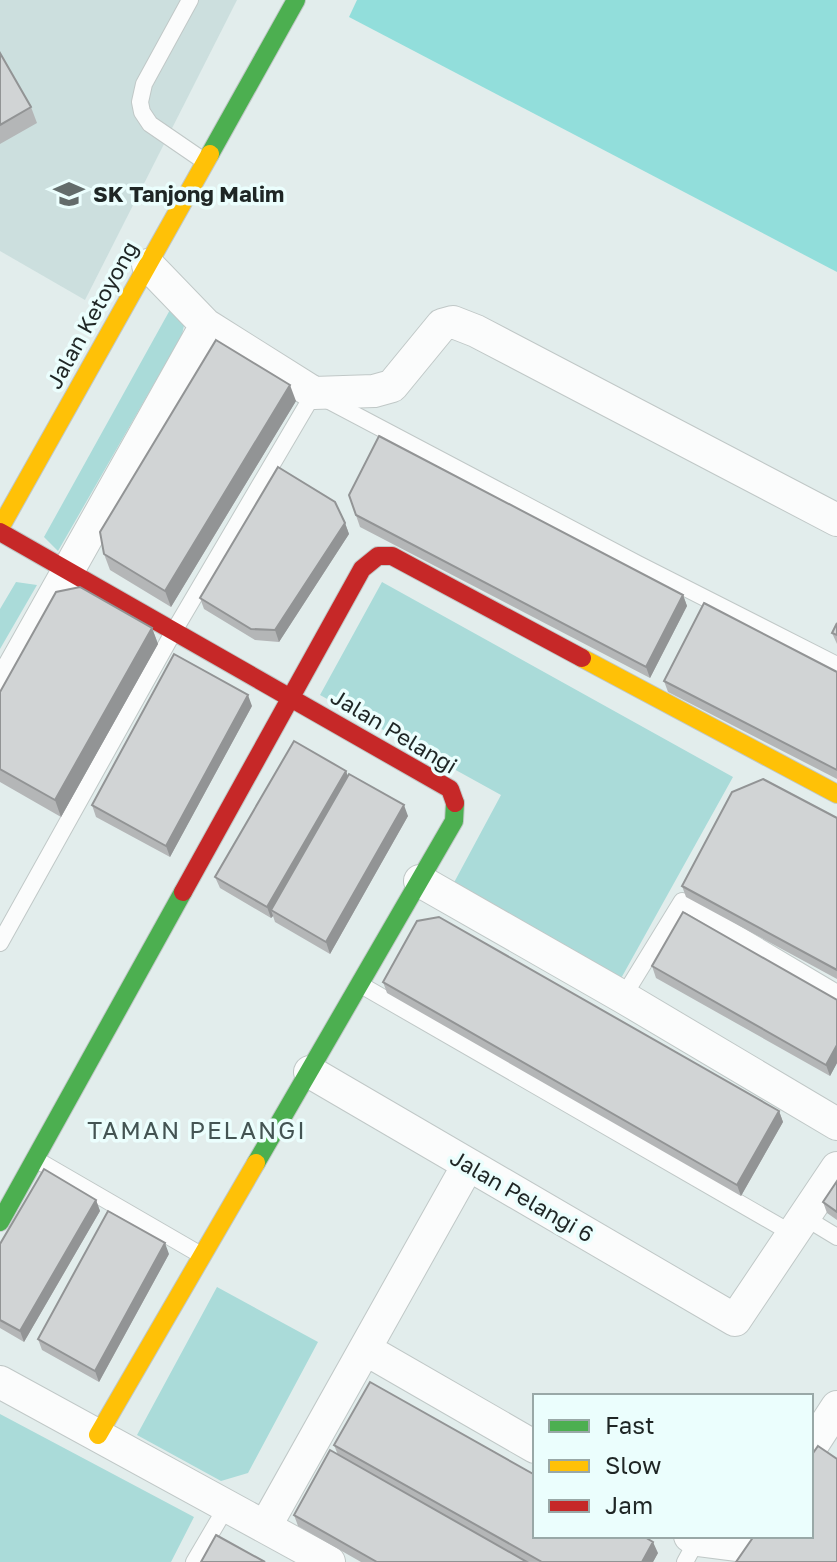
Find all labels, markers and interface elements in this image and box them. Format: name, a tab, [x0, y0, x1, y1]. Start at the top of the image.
school or university icon: SK Tanjong Malim	[52, 177, 86, 211]
place label: SK Tanjong Malim	[93, 180, 284, 207]
street label: Jalan Ketoyong	[40, 236, 143, 393]
street label: Jalan Pelangi	[326, 682, 462, 779]
district label: TAMAN PELANGI	[87, 1115, 307, 1144]
street label: Jalan Pelangi 6	[446, 1144, 599, 1248]
legend	[533, 1394, 813, 1538]
text: Fast	[605, 1410, 655, 1439]
text: Slow	[605, 1450, 661, 1479]
text: Jam	[605, 1490, 653, 1519]

